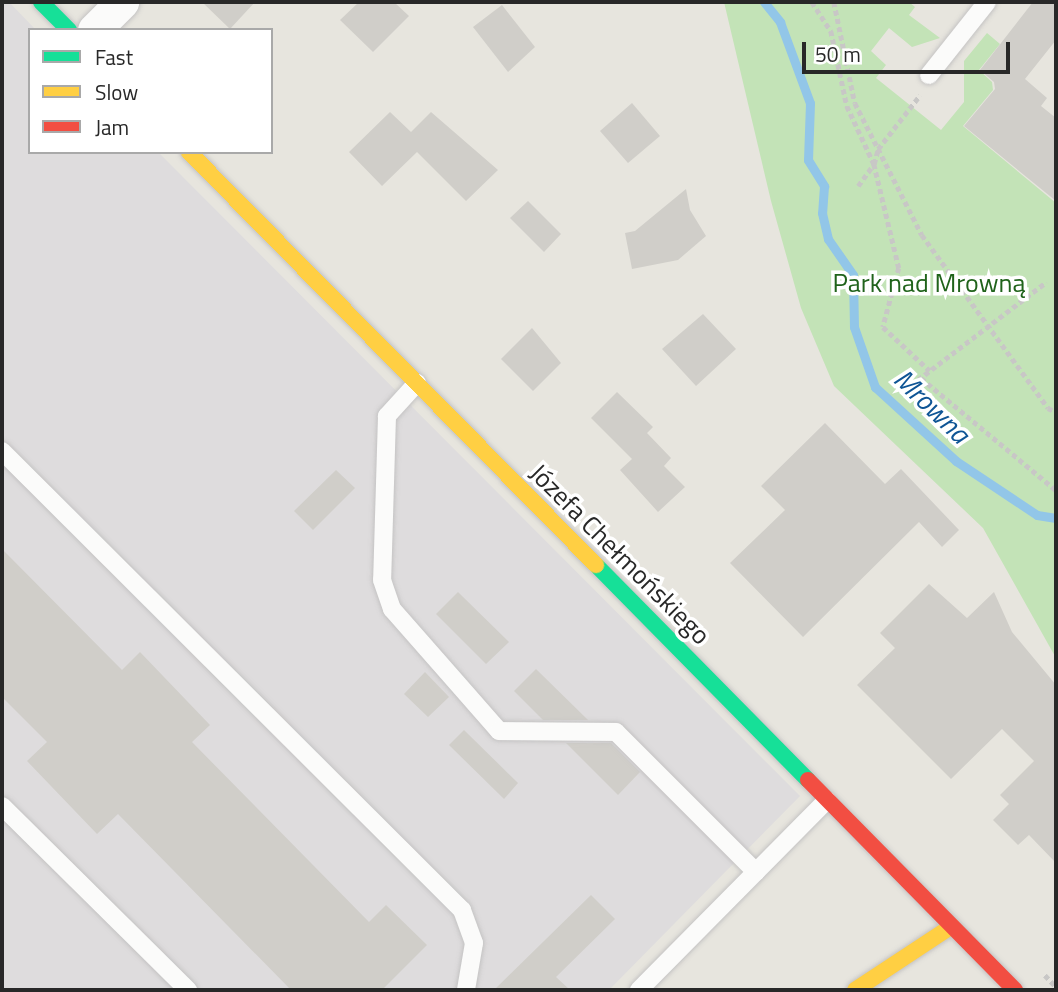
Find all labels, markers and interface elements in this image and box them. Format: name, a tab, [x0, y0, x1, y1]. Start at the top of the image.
legend	[28, 28, 273, 154]
scale bar	[806, 28, 1014, 72]
text: 50 m	[815, 38, 861, 70]
text: Fast	[95, 41, 133, 73]
text: Slow	[95, 76, 138, 108]
text: Jam	[95, 111, 129, 143]
park label: Park nad Mrowną	[833, 267, 1025, 299]
water label: Mrowna	[887, 362, 977, 450]
street label: Józefa Chełmońskiego	[523, 457, 717, 651]

